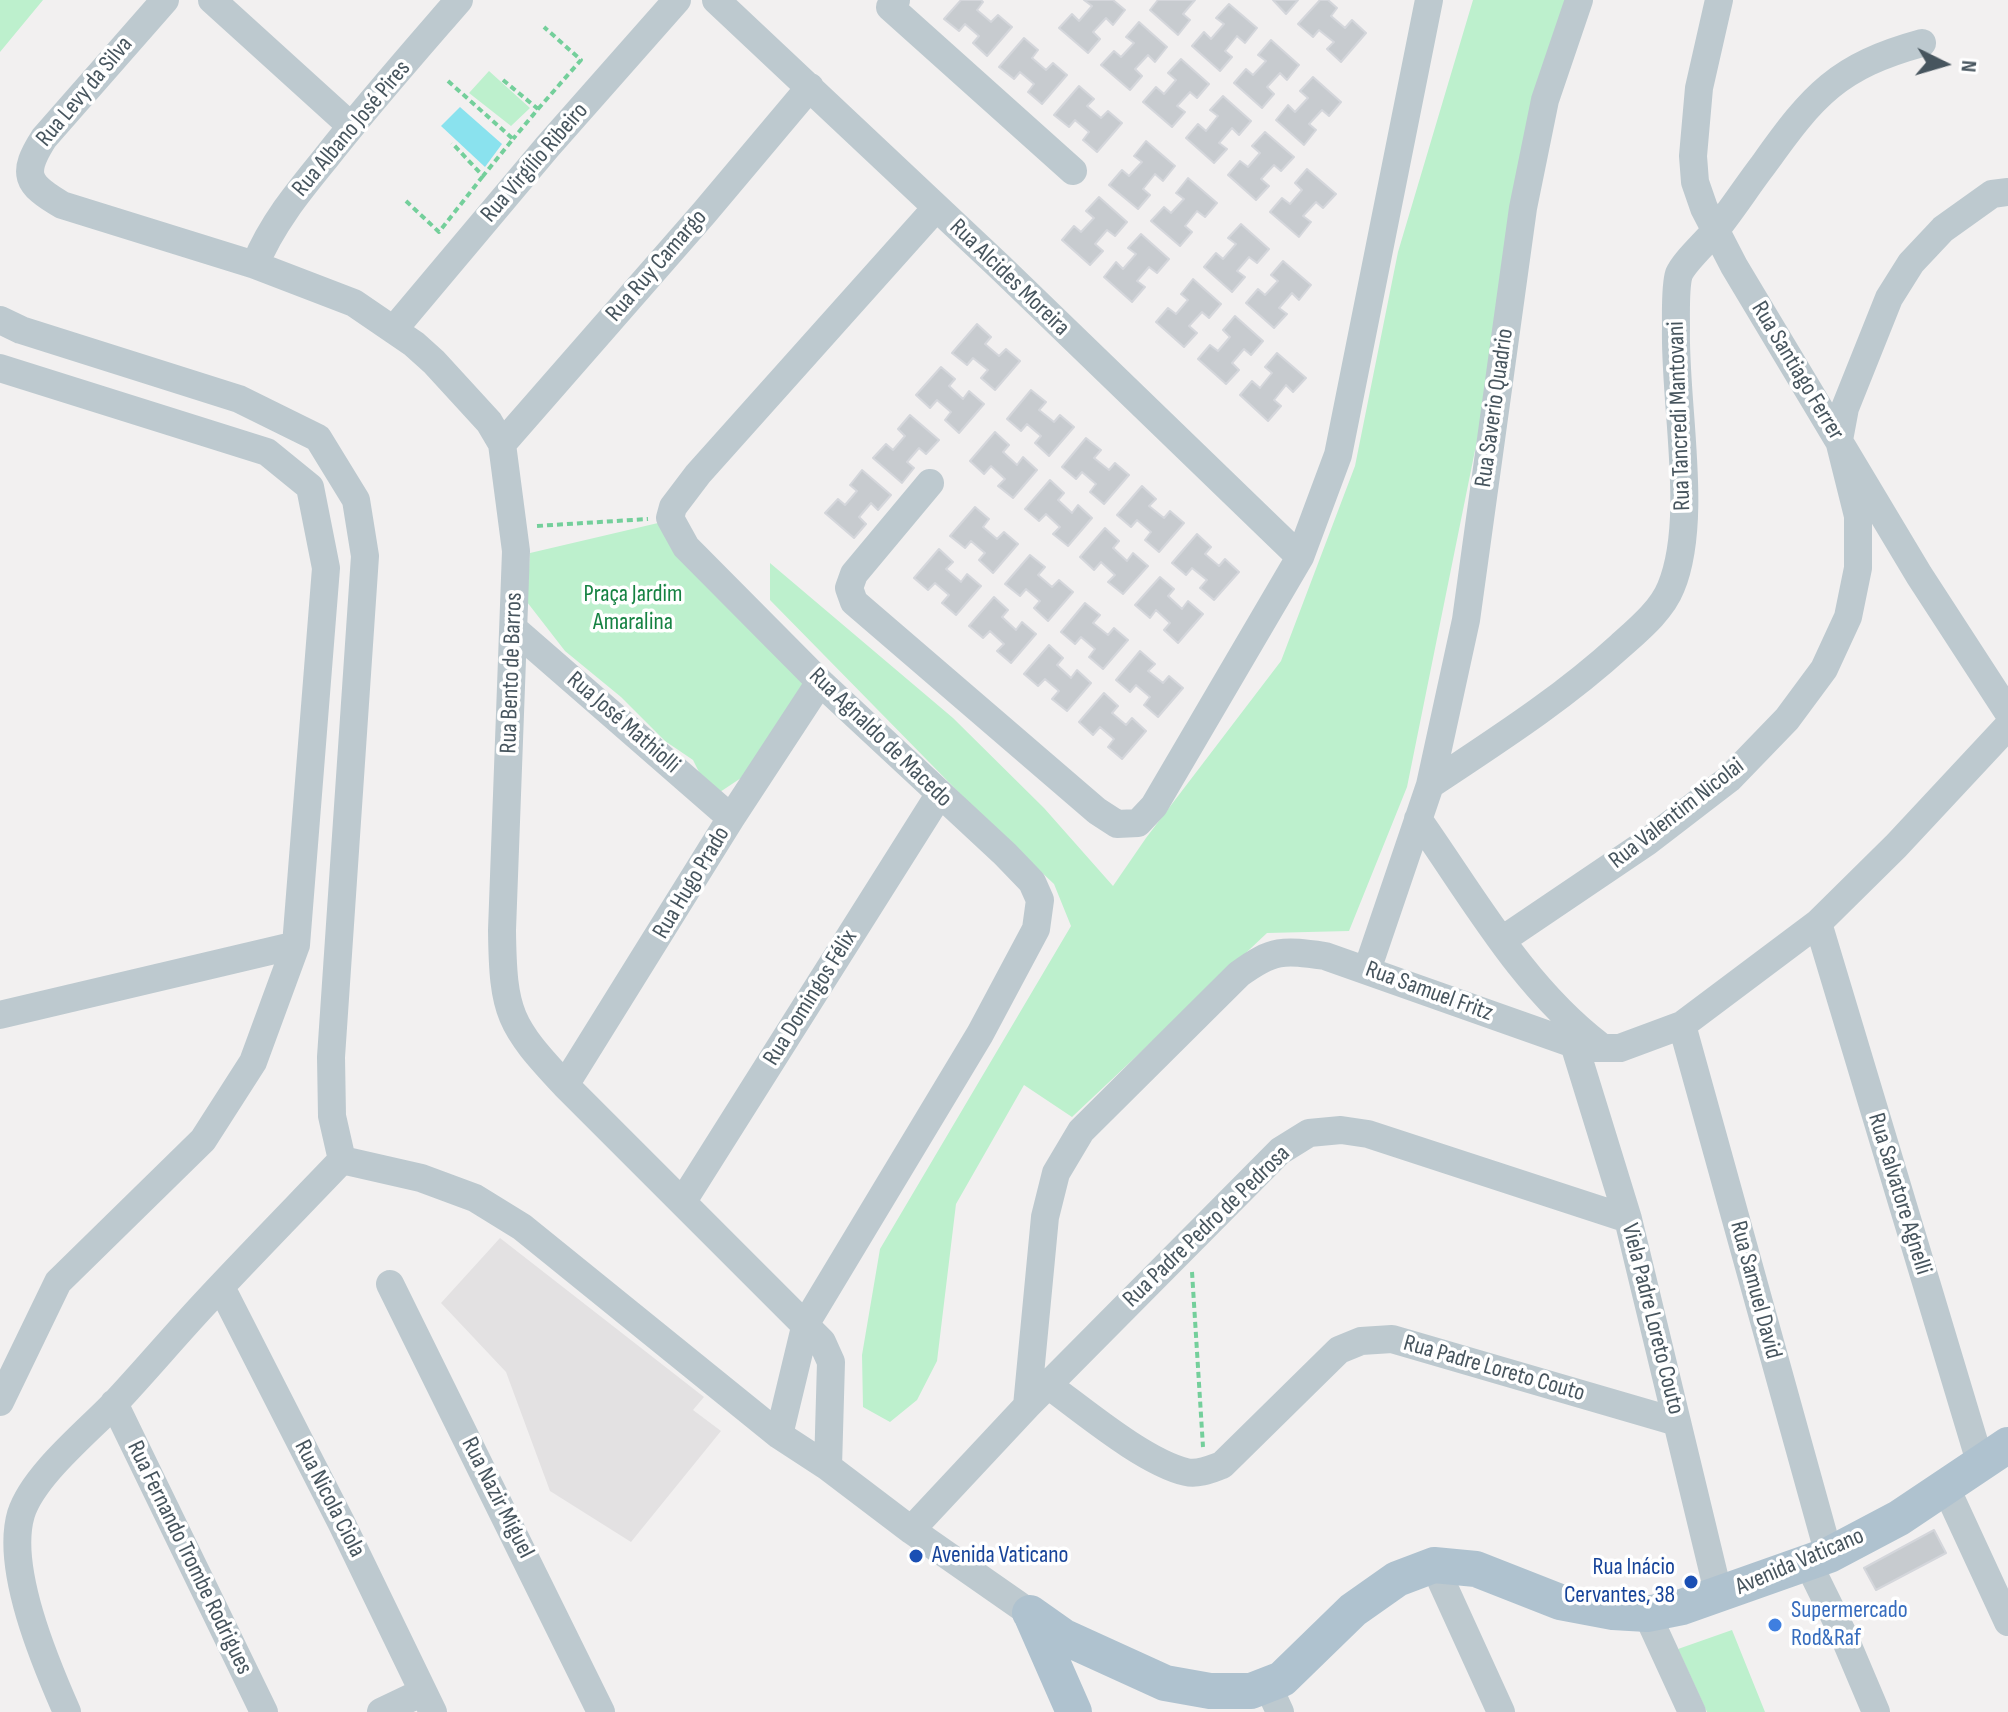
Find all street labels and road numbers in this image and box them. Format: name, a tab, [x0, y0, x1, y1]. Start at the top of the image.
street label: Rua Levy da Silva	[31, 31, 139, 153]
street label: Rua Albano José Pires	[287, 55, 417, 203]
street label: Rua Virgílio Ribeiro	[475, 97, 595, 229]
street label: Rua Ruy Camargo	[600, 204, 714, 328]
street label: Rua Alcides Moreira	[943, 213, 1075, 343]
street label: Rua Santiago Ferrer	[1744, 296, 1850, 446]
street label: Rua Tancredi Mantovani	[1662, 321, 1698, 511]
street label: Rua Saverio Quadrio	[1470, 327, 1520, 489]
street label: Rua Bento de Barros	[495, 592, 529, 754]
street label: Rua Agnaldo de Macedo	[802, 662, 958, 814]
street label: Rua José Mathiolli	[561, 666, 685, 780]
street label: Rua Valentim Nicolai	[1604, 752, 1750, 876]
street label: Rua Hugo Prado	[647, 822, 737, 944]
street label: Rua Domingos Félix	[758, 925, 864, 1071]
street label: Rua Samuel Fritz	[1361, 956, 1497, 1028]
street label: Rua Salvatore Agnelli	[1861, 1110, 1937, 1278]
street label: Rua Padre Pedro de Pedrosa	[1118, 1140, 1296, 1314]
street label: Rua Samuel David	[1723, 1218, 1787, 1362]
street label: Viela Padre Loreto Couto	[1614, 1221, 1690, 1417]
street label: Rua Padre Loreto Couto	[1400, 1329, 1588, 1409]
street label: Rua Nazir Miguel	[454, 1433, 540, 1563]
street label: Rua Nicola Ciola	[287, 1436, 371, 1562]
street label: Rua Fernando Trombe Rodrigues	[120, 1437, 258, 1679]
street label: Avenida Vaticano	[1732, 1522, 1868, 1602]

